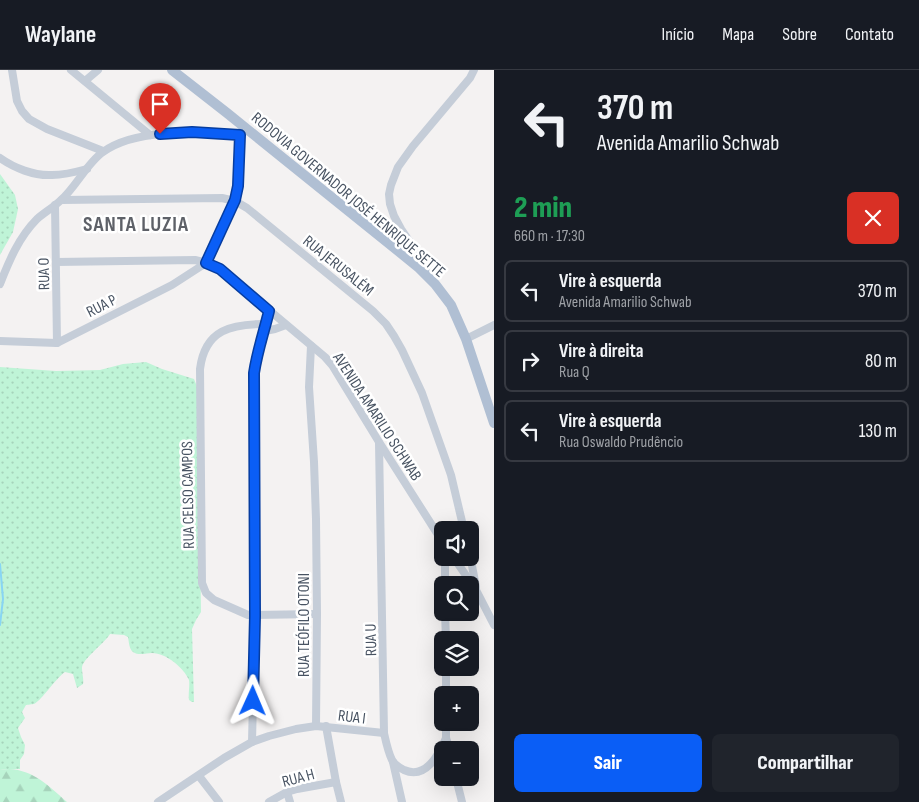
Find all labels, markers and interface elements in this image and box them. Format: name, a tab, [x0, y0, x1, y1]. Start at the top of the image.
text: Waylane	[25, 20, 96, 49]
text: Início	[662, 24, 694, 45]
text: Mapa	[722, 24, 754, 45]
text: Sobre	[782, 24, 817, 45]
text: Contato	[845, 24, 894, 45]
pin	[139, 83, 181, 134]
text: 370 m	[597, 87, 673, 130]
icon: arrive	[146, 90, 174, 118]
icon: left	[514, 90, 579, 155]
street label: RODOVIA GOVERNADOR JOSÉ HENRIQUE SETTE	[247, 109, 449, 282]
text: Avenida Amarilio Schwab	[597, 130, 779, 157]
text: 2 min	[514, 190, 572, 226]
button: close	[847, 192, 899, 244]
district label: SANTA LUZIA	[83, 212, 189, 237]
text: 660 m · 17:30	[514, 227, 585, 246]
street label: RUA JERUSALÉM	[299, 232, 377, 300]
street label: RUA O	[35, 258, 54, 290]
text: Vire à esquerda	[559, 270, 661, 293]
icon: left	[516, 277, 544, 305]
text: 370 m	[858, 280, 897, 303]
street label: RUA P	[83, 291, 120, 322]
text: Avenida Amarilio Schwab	[559, 293, 692, 312]
text: Vire à direita	[559, 340, 643, 363]
icon: right	[516, 347, 544, 375]
street label: AVENIDA AMARILIO SCHWAB	[328, 348, 425, 484]
text: 80 m	[865, 350, 897, 373]
text: Rua Q	[559, 363, 590, 382]
text: Vire à esquerda	[559, 410, 661, 433]
icon: left	[516, 417, 544, 445]
text: 130 m	[859, 420, 897, 443]
text: Rua Oswaldo Prudêncio	[559, 433, 683, 452]
street label: RUA CELSO CAMPOS	[178, 441, 199, 549]
map controls	[434, 521, 479, 786]
button: sound	[434, 521, 479, 566]
street label: RUA TEÓFILO OTONI	[295, 573, 314, 677]
button: search	[434, 576, 479, 621]
street label: RUA U	[362, 624, 381, 656]
button: layers	[434, 631, 479, 676]
position arrow	[226, 674, 278, 726]
button: +	[434, 686, 479, 731]
street label: RUA I	[337, 706, 367, 729]
button: Sair	[514, 734, 702, 792]
button: Compartilhar	[712, 734, 899, 792]
button: −	[434, 741, 479, 786]
street label: RUA H	[280, 765, 317, 792]

